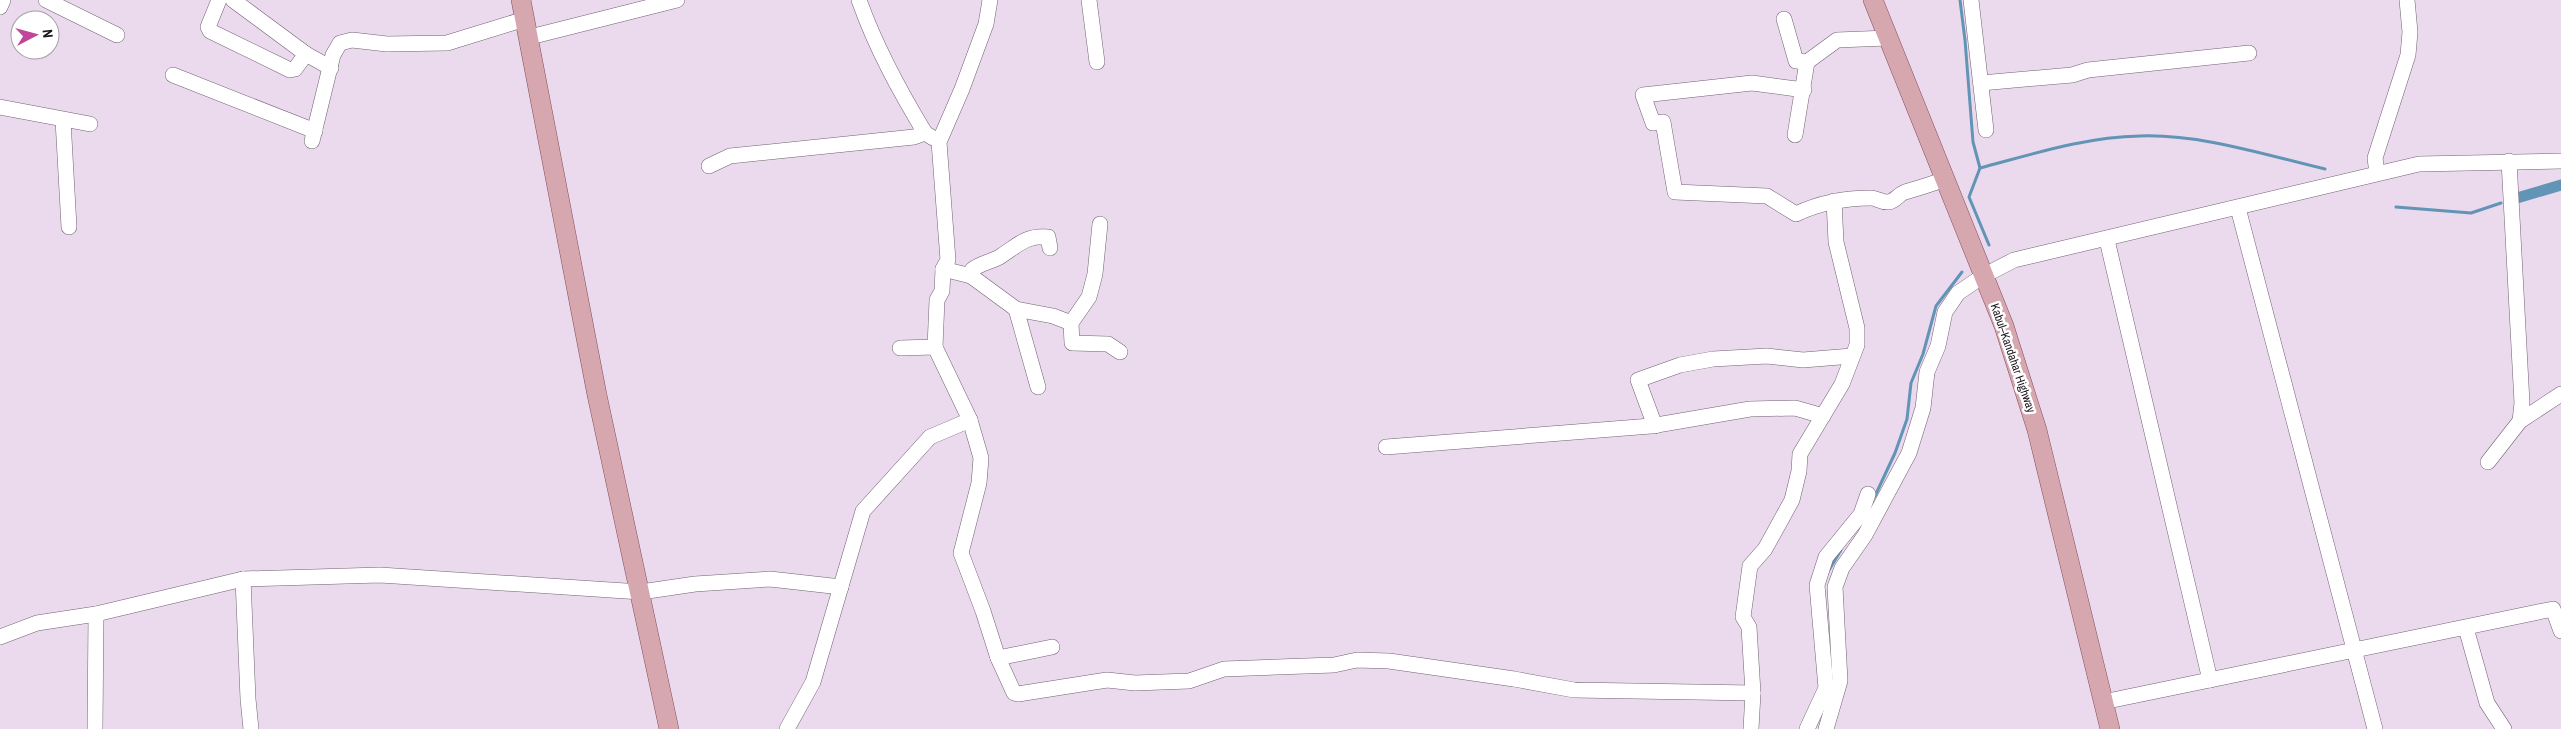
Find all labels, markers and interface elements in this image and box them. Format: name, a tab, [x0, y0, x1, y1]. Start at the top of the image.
north arrow	[10, 10, 60, 60]
text: N	[39, 29, 57, 39]
street label: Kabul–Kandahar Highway	[1987, 301, 2039, 415]

